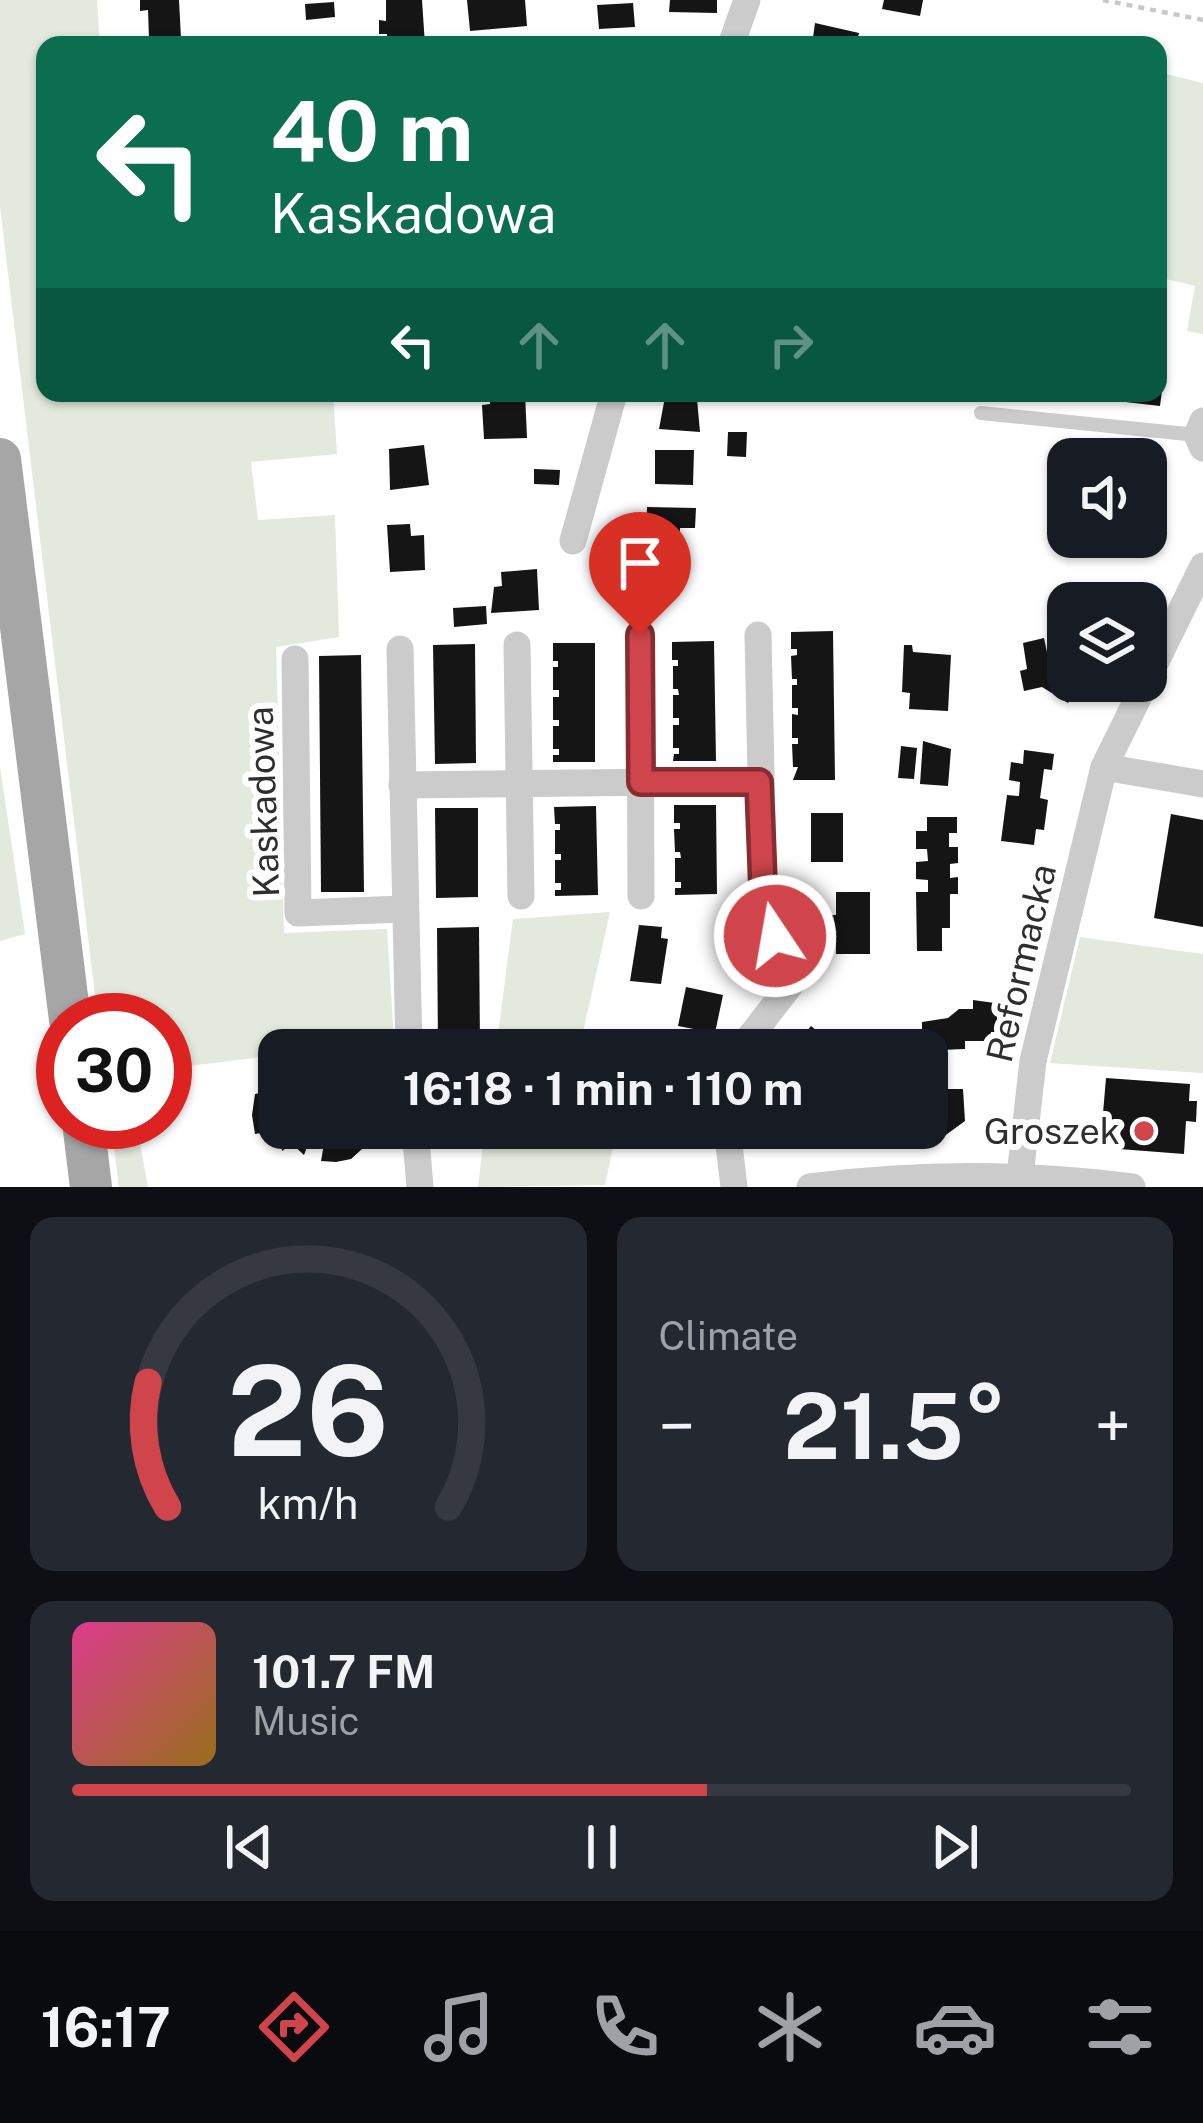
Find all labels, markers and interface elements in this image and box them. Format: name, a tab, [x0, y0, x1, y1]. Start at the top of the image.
text: 40 m	[270, 81, 473, 180]
icon: left	[72, 84, 228, 240]
text: Kaskadowa	[270, 182, 556, 245]
icon: left	[380, 312, 446, 378]
icon: ahead	[506, 312, 572, 378]
icon: ahead	[632, 312, 698, 378]
icon: right	[758, 312, 824, 378]
map controls	[1047, 438, 1167, 702]
button: sound	[1047, 438, 1167, 558]
pin	[589, 512, 691, 635]
icon: arrive	[607, 530, 673, 596]
button: layers	[1047, 582, 1167, 702]
street label: Kaskadowa	[239, 706, 287, 898]
street label: Reformacka	[978, 860, 1064, 1066]
position arrow	[712, 873, 838, 999]
speed limit sign: 30	[36, 993, 192, 1149]
text: 16:18 · 1 min · 110 m	[403, 1062, 803, 1115]
place label: Groszek	[984, 1110, 1120, 1152]
marker: Groszek	[1131, 1118, 1157, 1144]
text: Climate	[659, 1313, 798, 1359]
text: 26	[227, 1337, 389, 1484]
text: 21.5°	[783, 1373, 1006, 1479]
text: −	[659, 1387, 695, 1465]
text: +	[1094, 1387, 1131, 1465]
text: km/h	[258, 1478, 359, 1529]
text: 101.7 FM	[252, 1645, 435, 1698]
text: Music	[252, 1698, 360, 1744]
icon: previous	[216, 1814, 282, 1880]
icon: pause	[569, 1814, 635, 1880]
icon: next	[922, 1814, 988, 1880]
icon: directions	[252, 1985, 336, 2069]
icon: music	[417, 1985, 501, 2069]
icon: phone	[583, 1985, 667, 2069]
icon: climate	[748, 1985, 832, 2069]
icon: car	[913, 1985, 997, 2069]
icon: filters	[1078, 1985, 1162, 2069]
text: 16:17	[41, 1996, 171, 2059]

